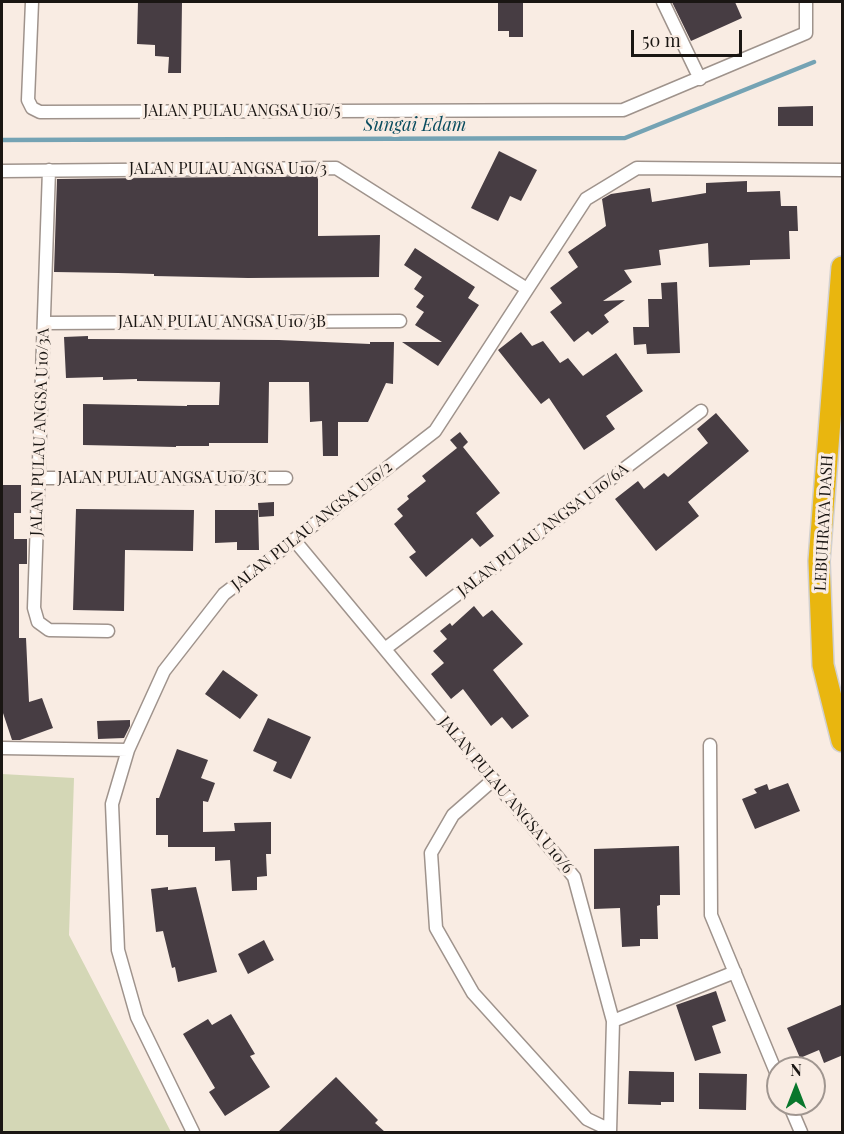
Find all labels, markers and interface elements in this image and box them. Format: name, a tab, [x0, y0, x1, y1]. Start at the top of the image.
scale bar	[634, 18, 745, 56]
text: 50 m	[642, 28, 681, 52]
street label: JALAN PULAU ANGSA U10/5	[143, 101, 341, 121]
water label: Sungai Edam	[364, 114, 466, 136]
street label: JALAN PULAU ANGSA U10/3	[129, 159, 327, 179]
street label: JALAN PULAU ANGSA U10/3B	[118, 312, 326, 332]
street label: JALAN PULAU ANGSA U10/3A	[27, 328, 53, 536]
street label: LEBUHRAYA DASH	[811, 454, 837, 592]
street label: JALAN PULAU ANGSA U10/2	[228, 457, 396, 595]
street label: JALAN PULAU ANGSA U10/6A	[454, 459, 632, 601]
street label: JALAN PULAU ANGSA U10/3C	[58, 468, 266, 488]
street label: JALAN PULAU ANGSA U10/6	[435, 713, 577, 877]
north arrow	[766, 1056, 826, 1116]
text: N	[790, 1059, 802, 1080]

